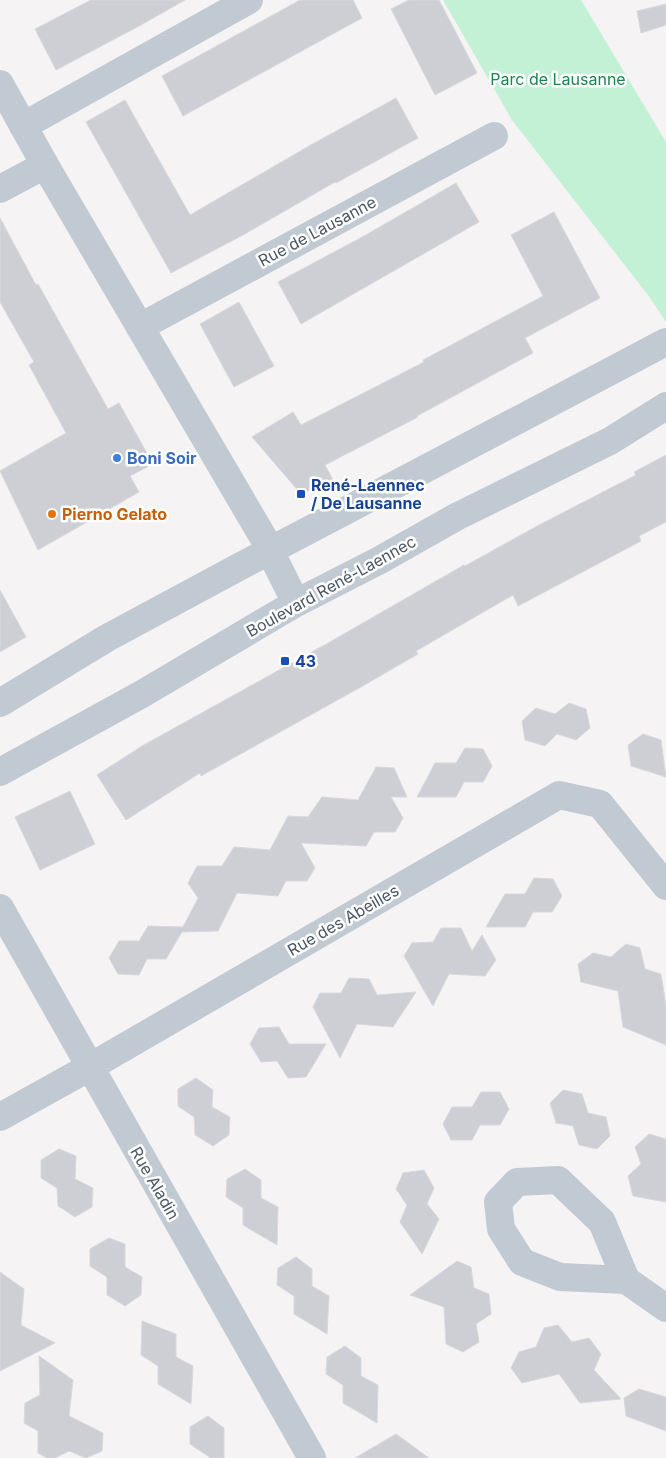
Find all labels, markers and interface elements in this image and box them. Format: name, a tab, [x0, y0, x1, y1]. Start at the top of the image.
park label: Parc de Lausanne	[490, 69, 626, 89]
street label: Rue de Lausanne	[255, 192, 379, 270]
place label: Boni Soir	[127, 448, 197, 468]
marker: Boni Soir	[111, 452, 123, 464]
place label: René-Laennec / De Lausanne	[311, 475, 425, 513]
marker: René-Laennec / De Lausanne	[295, 488, 307, 500]
place label: Pierno Gelato	[62, 504, 167, 524]
marker: Pierno Gelato	[46, 508, 58, 520]
street label: Boulevard René-Laennec	[243, 531, 419, 641]
place label: 43	[295, 651, 316, 671]
marker: 43	[279, 655, 291, 667]
street label: Rue des Abeilles	[284, 880, 402, 960]
street label: Rue Aladin	[126, 1143, 184, 1223]

